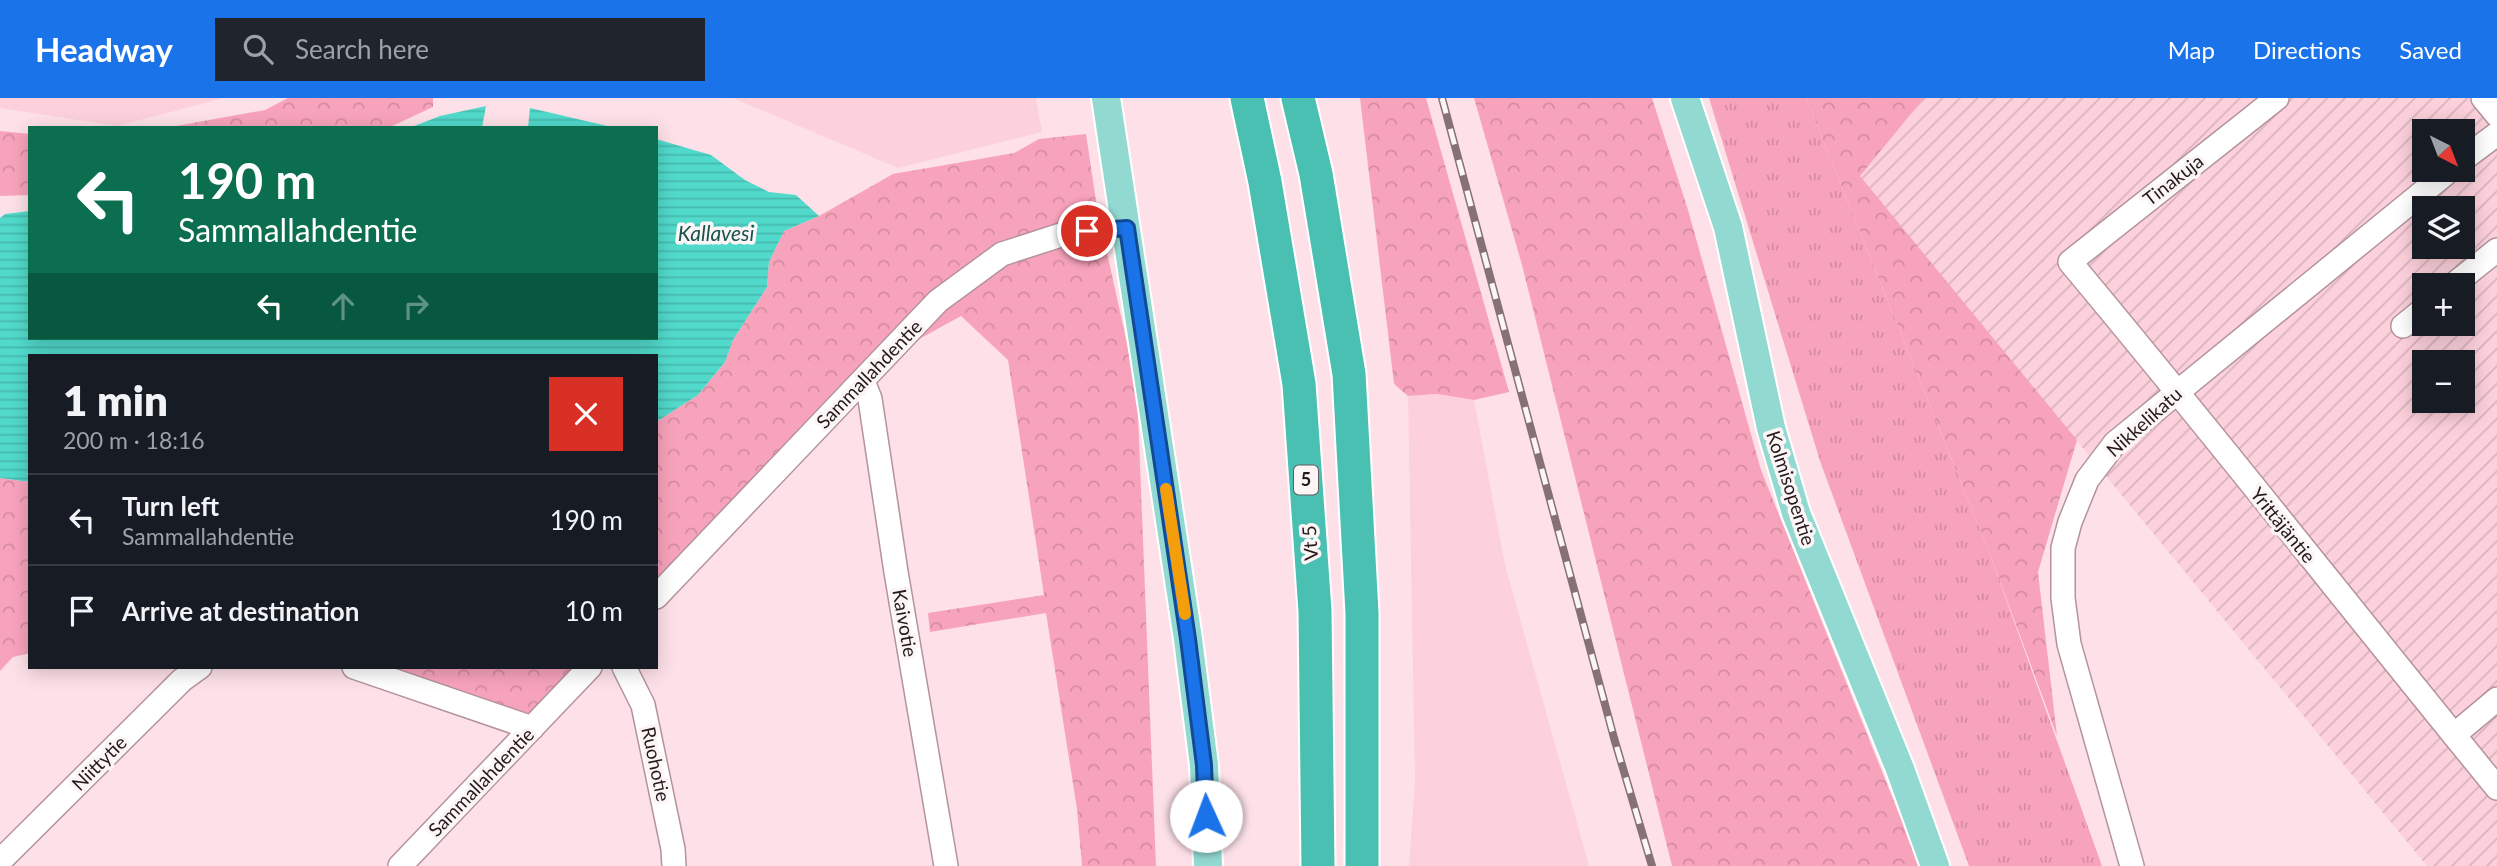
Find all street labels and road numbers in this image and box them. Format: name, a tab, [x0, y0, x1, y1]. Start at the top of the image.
street label: Tinakuja	[2138, 149, 2207, 210]
street label: Sammallahdentie	[811, 315, 926, 433]
street label: Nikkelikatu	[2101, 382, 2186, 461]
street label: Kolmisopentie	[1762, 428, 1821, 548]
road number: 5	[1294, 466, 1318, 494]
street label: Yrittäjäntie	[2246, 482, 2321, 567]
street label: Vt 5	[1297, 525, 1322, 561]
street label: Kaivotie	[888, 587, 923, 659]
street label: Sammallahdentie	[423, 723, 538, 841]
street label: Ruohotie	[637, 724, 676, 803]
street label: Niittytie	[66, 730, 131, 795]

